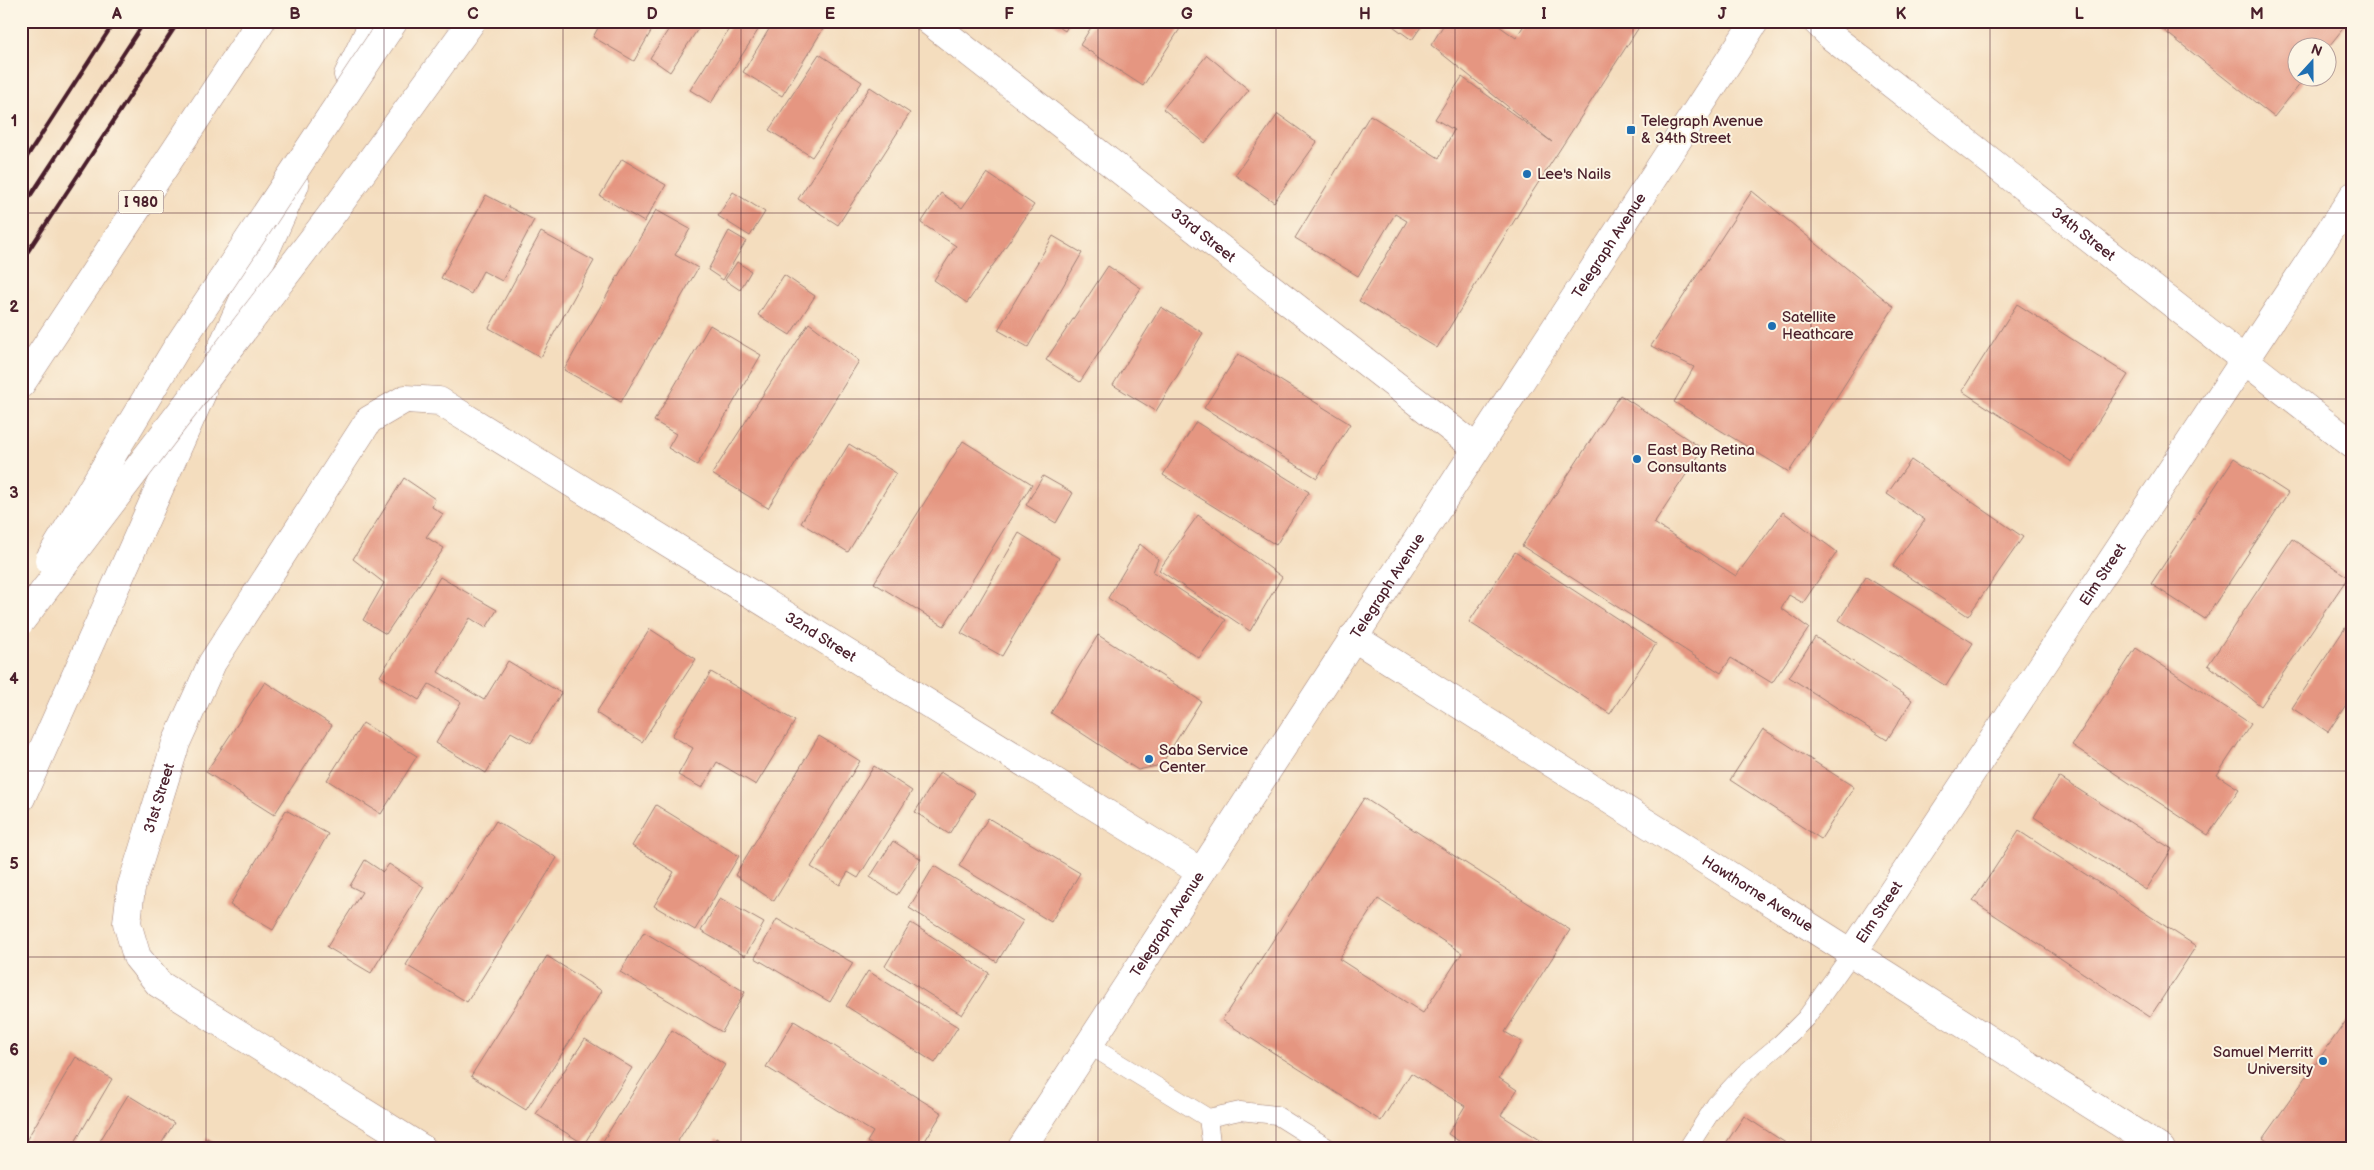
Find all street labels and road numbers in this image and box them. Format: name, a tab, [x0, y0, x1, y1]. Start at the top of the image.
street label: Telegraph Avenue	[1568, 189, 1651, 302]
road number: I 980	[118, 190, 164, 213]
street label: 34th Street	[2047, 203, 2119, 266]
street label: 33rd Street	[1167, 204, 1240, 267]
street label: Telegraph Avenue	[1347, 530, 1429, 642]
street label: Elm Street	[2076, 540, 2131, 609]
street label: 32nd Street	[781, 608, 860, 667]
street label: 31st Street	[140, 761, 179, 835]
street label: Hawthorne Avenue	[1698, 851, 1817, 936]
street label: Telegraph Avenue	[1126, 868, 1209, 981]
street label: Elm Street	[1852, 877, 1907, 947]

